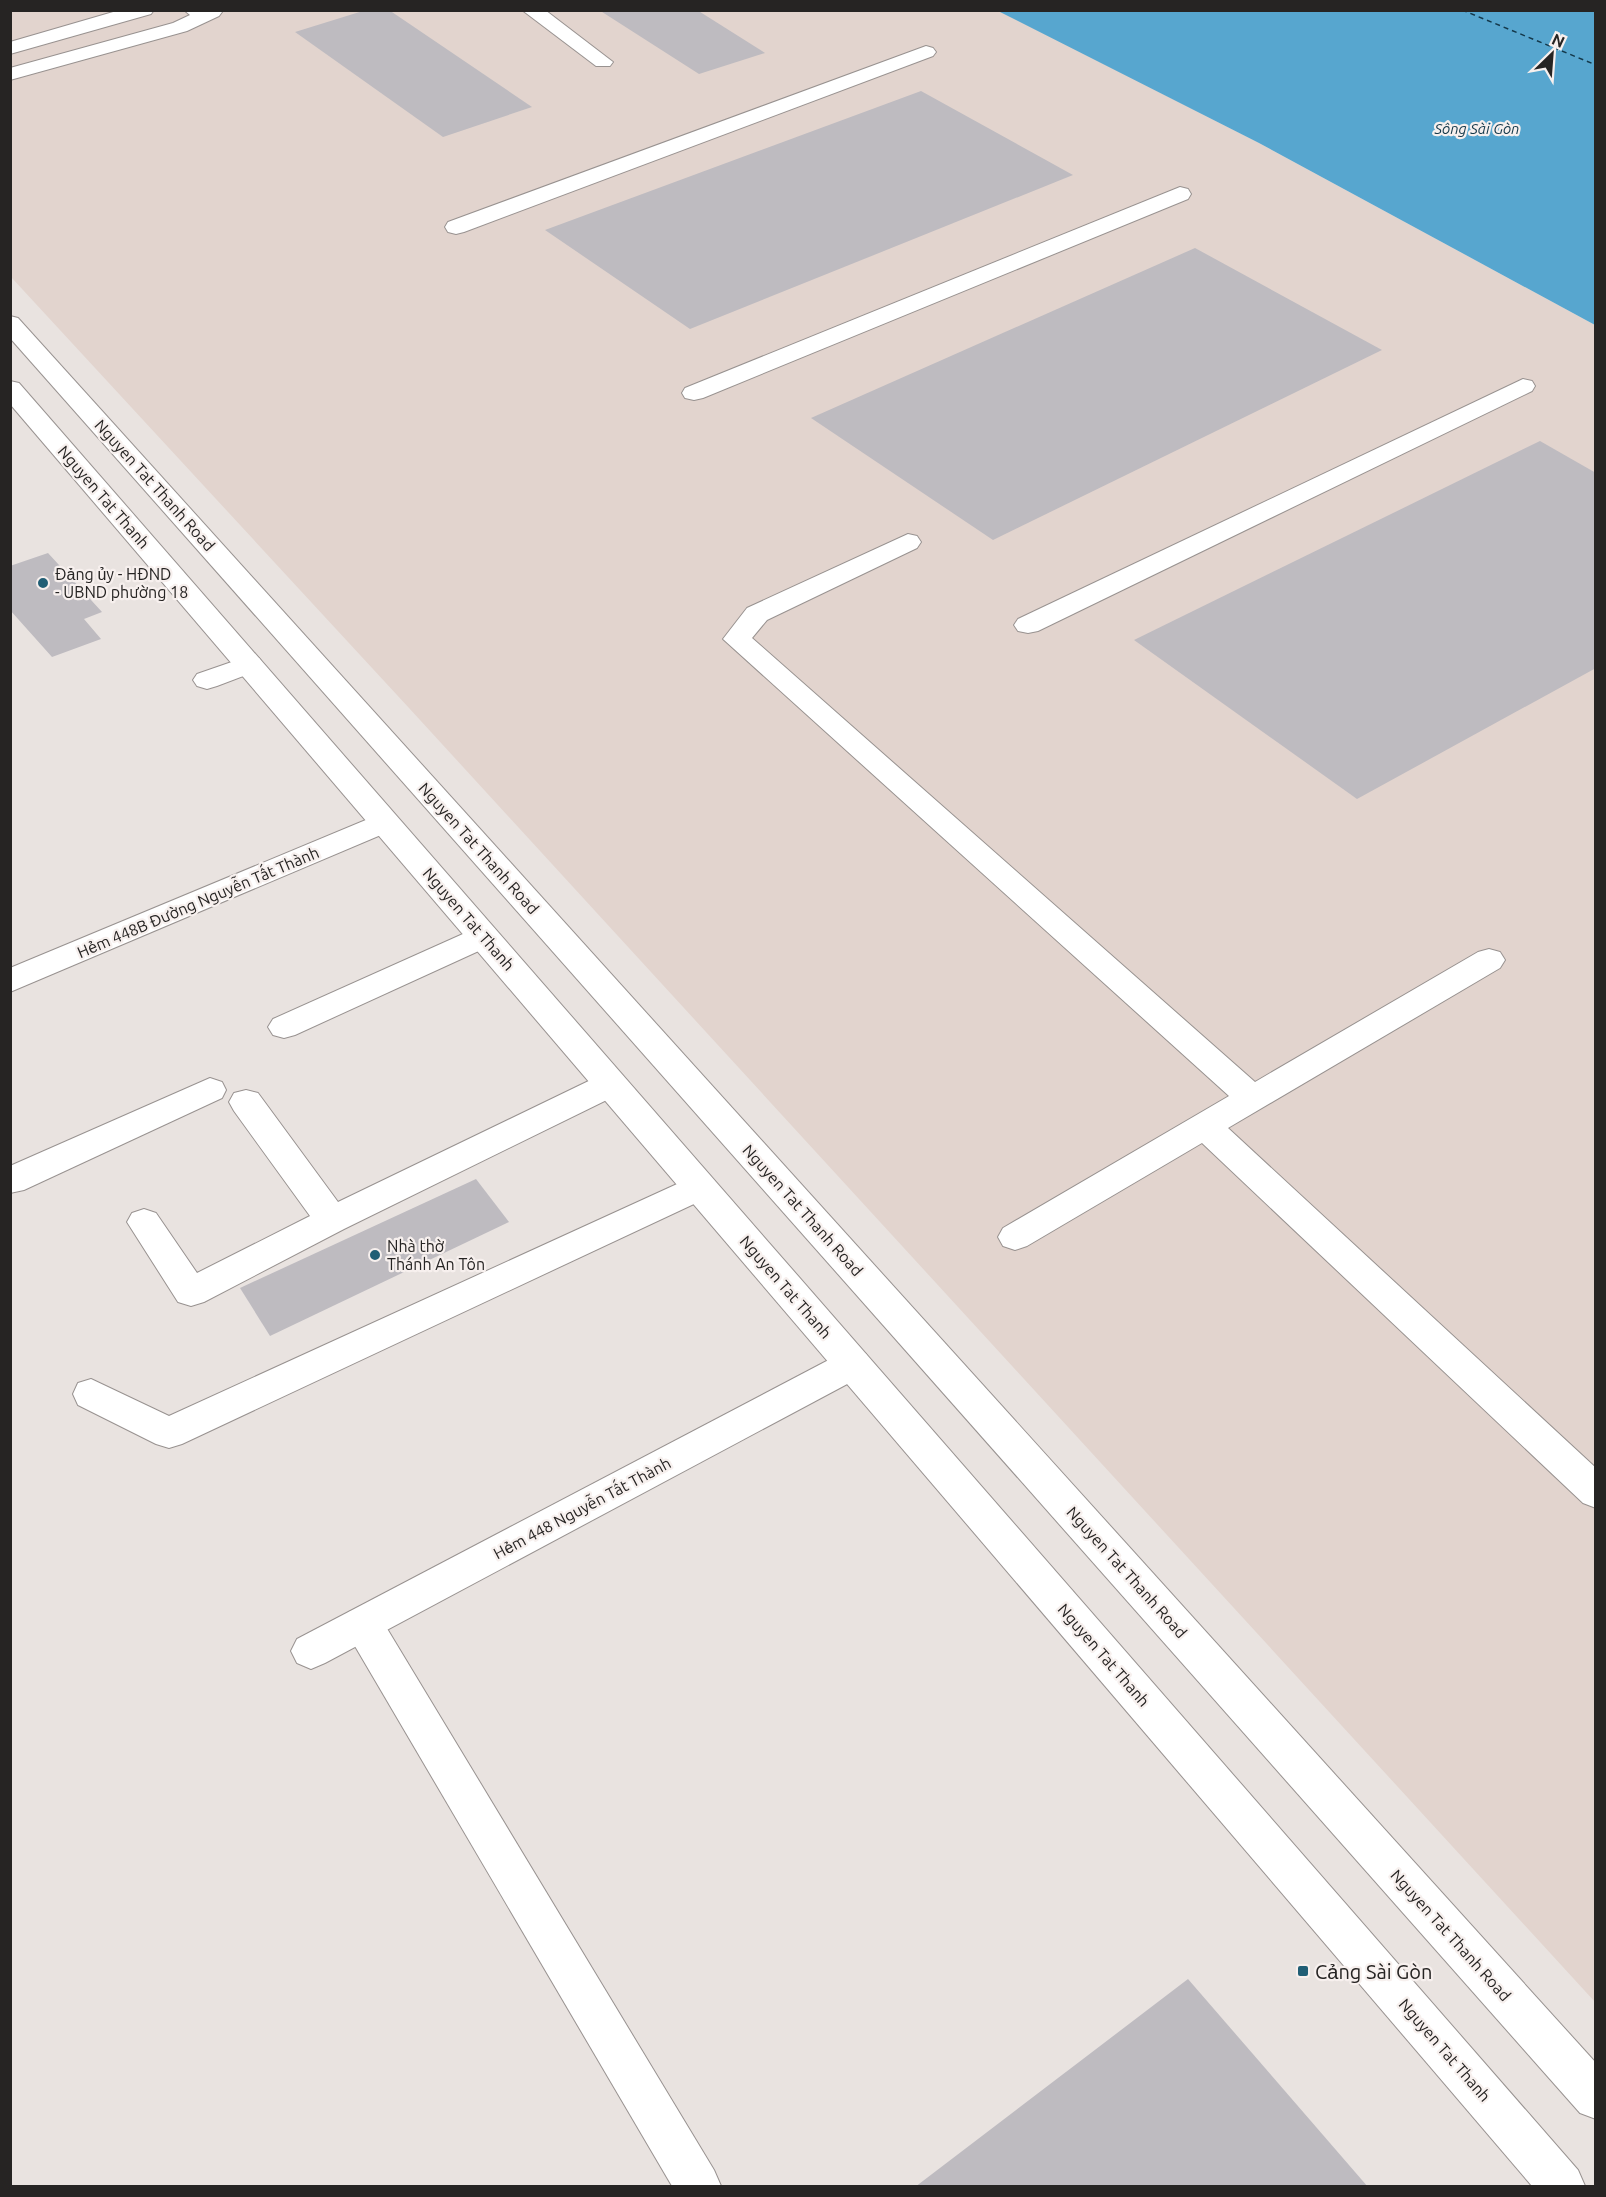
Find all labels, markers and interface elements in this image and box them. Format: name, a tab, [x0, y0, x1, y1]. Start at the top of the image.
north arrow	[1522, 24, 1582, 84]
text: N	[1549, 30, 1568, 51]
water label: Sông Sài Gòn	[1434, 120, 1519, 137]
street label: Nguyen Tat Thanh Road	[91, 415, 219, 555]
street label: Nguyen Tat Thanh	[54, 442, 154, 552]
place label: Đảng ủy - HĐND - UBND phường 18	[55, 565, 188, 601]
marker: Đảng ủy - HĐND - UBND phường 18	[36, 576, 50, 590]
street label: Nguyen Tat Thanh Road	[415, 778, 543, 918]
street label: Hẻm 448B Đường Nguyễn Tất Thành	[73, 840, 322, 961]
street label: Nguyen Tat Thanh	[419, 864, 519, 974]
street label: Nguyen Tat Thanh Road	[739, 1141, 867, 1279]
street label: Nguyen Tat Thanh	[737, 1232, 835, 1342]
place label: Nhà thờ Thánh An Tôn	[387, 1237, 485, 1273]
marker: Nhà thờ Thánh An Tôn	[368, 1248, 382, 1262]
street label: Hẻm 448 Nguyễn Tất Thành	[489, 1451, 674, 1562]
street label: Nguyen Tat Thanh Road	[1063, 1503, 1191, 1641]
street label: Nguyen Tat Thanh	[1055, 1600, 1153, 1710]
street label: Nguyen Tat Thanh Road	[1387, 1866, 1515, 2004]
place label: Cảng Sài Gòn	[1315, 1960, 1432, 1983]
marker: Cảng Sài Gòn	[1296, 1964, 1310, 1978]
street label: Nguyen Tat Thanh	[1396, 1995, 1494, 2105]

